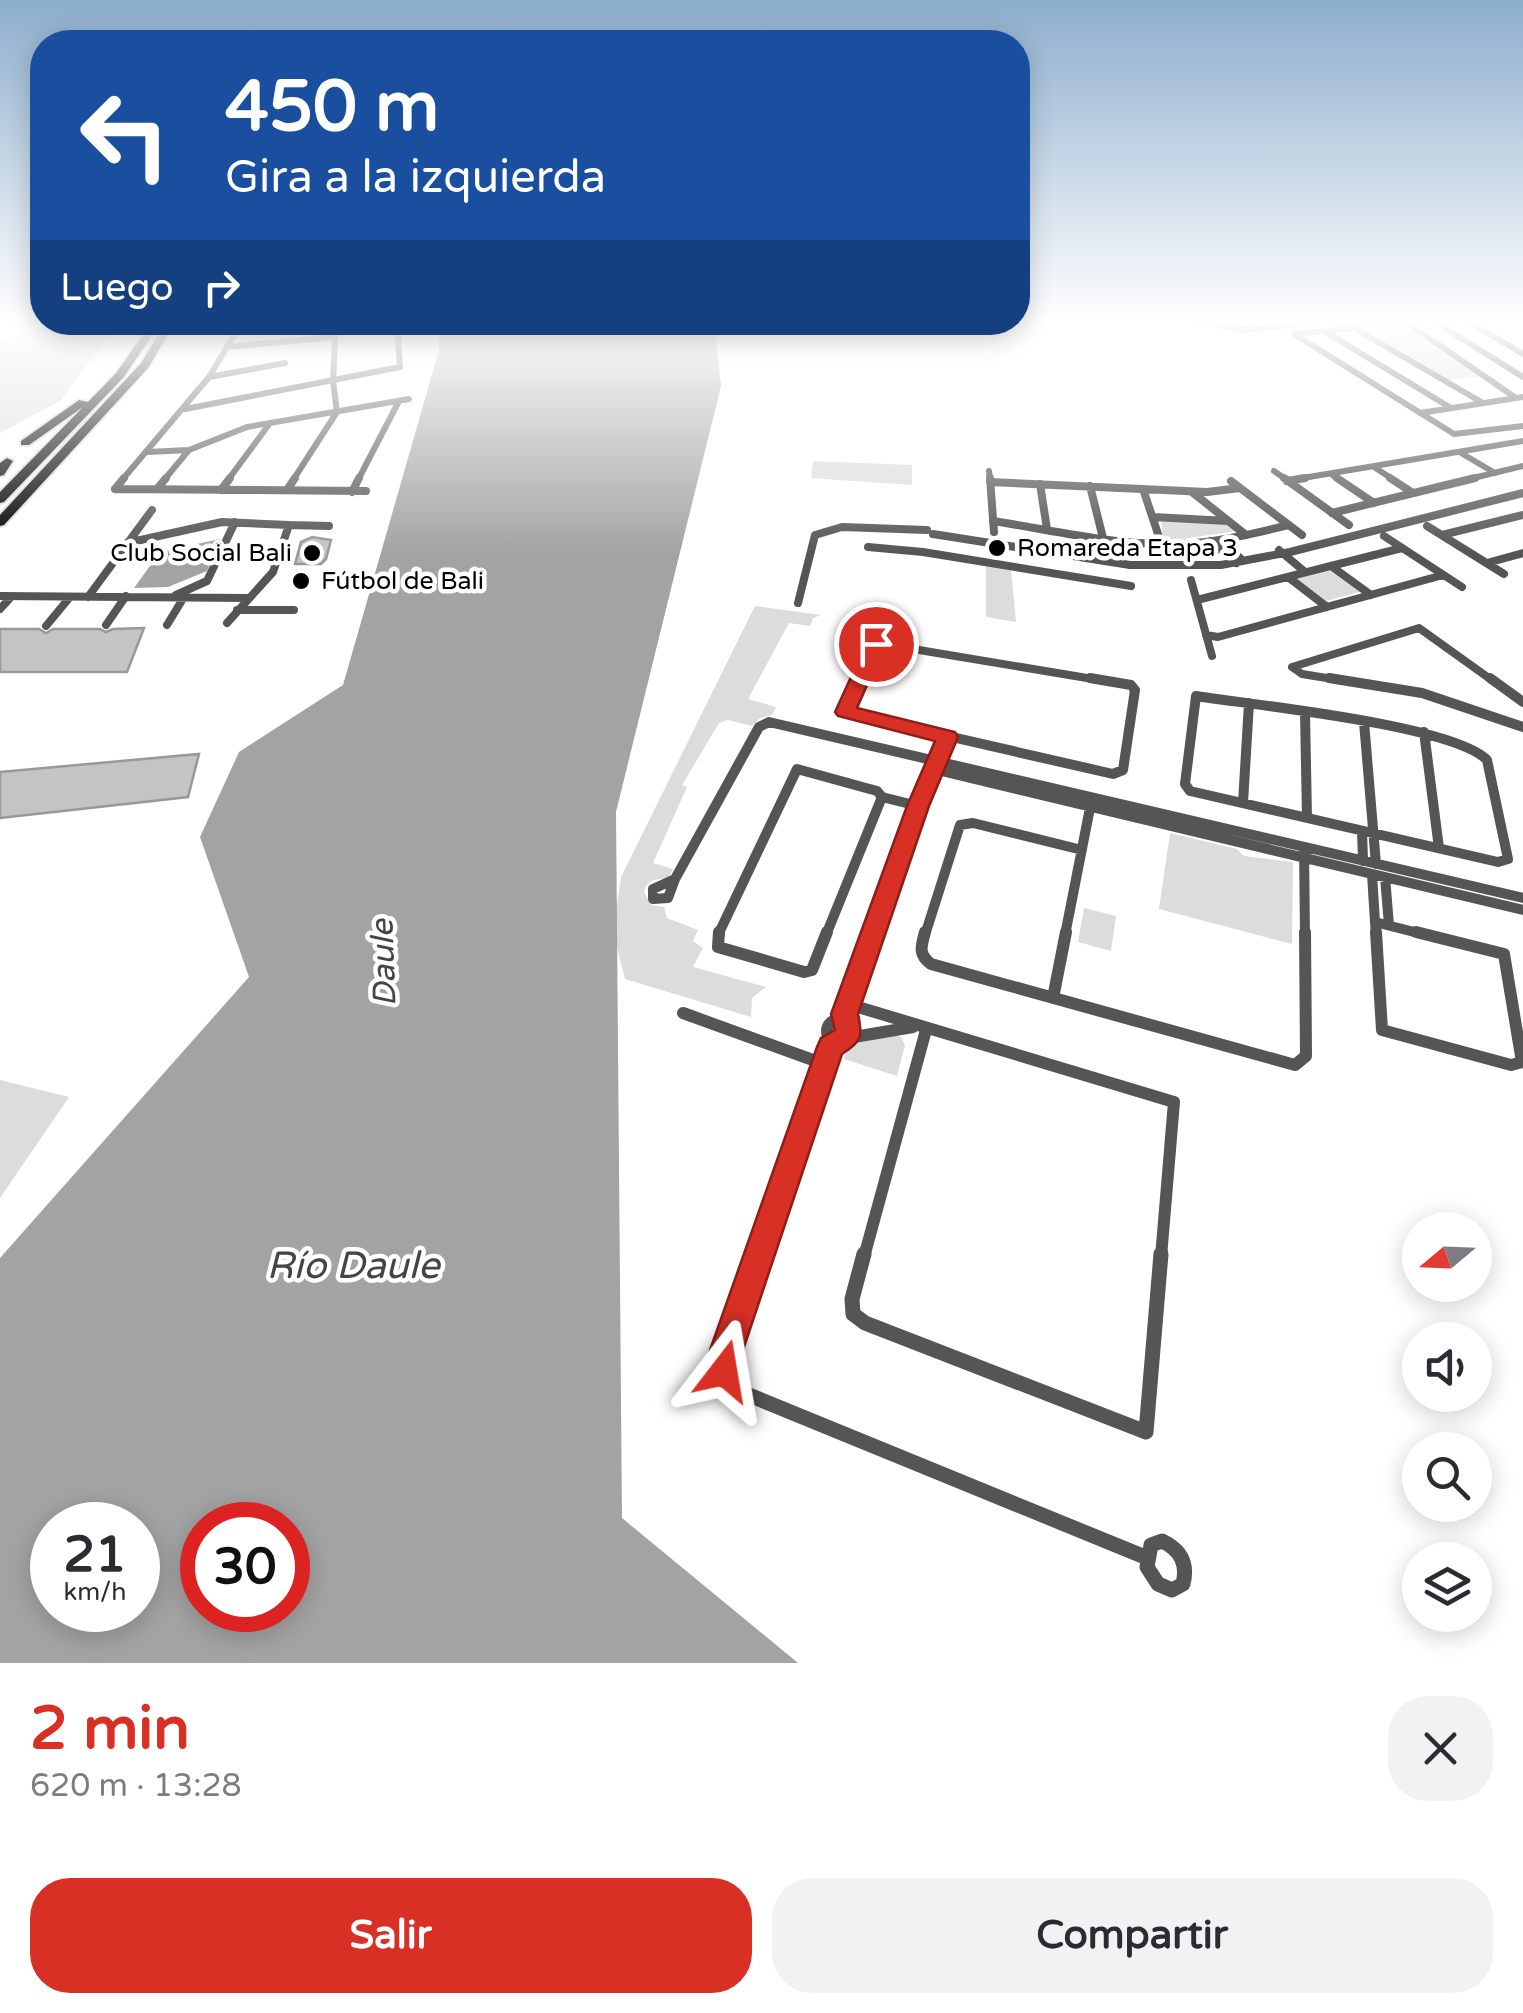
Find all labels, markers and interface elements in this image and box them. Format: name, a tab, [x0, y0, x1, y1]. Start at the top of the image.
text: 450 m	[225, 66, 439, 150]
icon: left	[60, 70, 190, 200]
text: Gira a la izquierda	[225, 151, 606, 205]
icon: right	[194, 260, 249, 315]
text: Luego	[60, 265, 174, 311]
place label: Romareda Etapa 3	[1017, 533, 1238, 563]
marker: Romareda Etapa 3	[986, 537, 1008, 559]
place label: Club Social Bali	[110, 538, 292, 568]
marker: Club Social Bali	[301, 542, 323, 564]
place label: Fútbol de Bali	[321, 566, 484, 596]
marker: Fútbol de Bali	[290, 570, 312, 592]
pin	[834, 602, 919, 687]
icon: arrive	[849, 617, 904, 672]
water label: Daule	[363, 917, 405, 1007]
north arrow	[1402, 1212, 1492, 1302]
map controls	[1402, 1212, 1492, 1632]
water label: Río Daule	[267, 1243, 442, 1289]
position arrow	[672, 1319, 776, 1423]
button: sound	[1402, 1322, 1492, 1412]
button: search	[1402, 1432, 1492, 1522]
speed limit sign: 30	[180, 1502, 310, 1632]
text: 21	[64, 1525, 126, 1585]
button: layers	[1402, 1542, 1492, 1632]
text: km/h	[64, 1577, 126, 1607]
text: 2 min	[30, 1693, 190, 1765]
button: close	[1388, 1696, 1493, 1801]
text: 620 m · 13:28	[30, 1767, 242, 1805]
button: Salir	[30, 1878, 752, 1993]
button: Compartir	[772, 1878, 1493, 1993]

